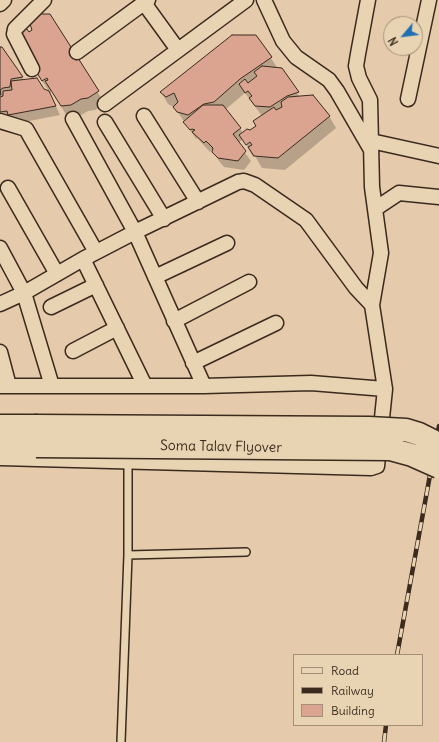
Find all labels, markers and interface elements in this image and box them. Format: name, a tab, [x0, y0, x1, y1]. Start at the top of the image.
north arrow	[383, 16, 423, 56]
text: N	[385, 35, 401, 48]
street label: Soma Talav Flyover	[160, 438, 282, 456]
legend	[293, 654, 423, 726]
text: Road	[331, 663, 359, 678]
text: Railway	[331, 683, 374, 698]
text: Building	[331, 703, 375, 718]

